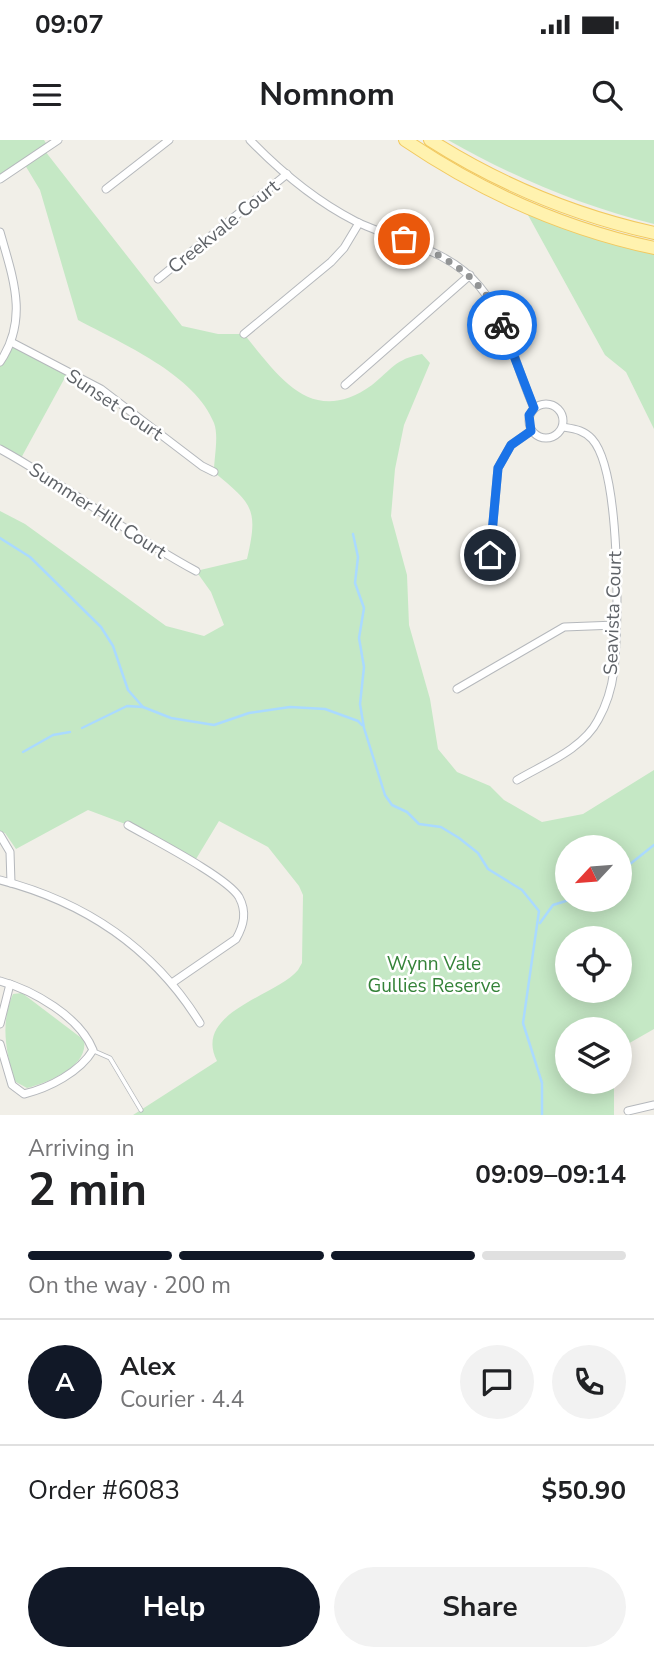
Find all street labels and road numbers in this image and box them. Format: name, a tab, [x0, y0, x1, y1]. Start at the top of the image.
street label: Creekvale Court	[162, 174, 285, 280]
street label: Sunset Court	[61, 363, 168, 447]
street label: Summer Hill Court	[24, 457, 171, 565]
street label: Seavista Court	[598, 550, 628, 675]

